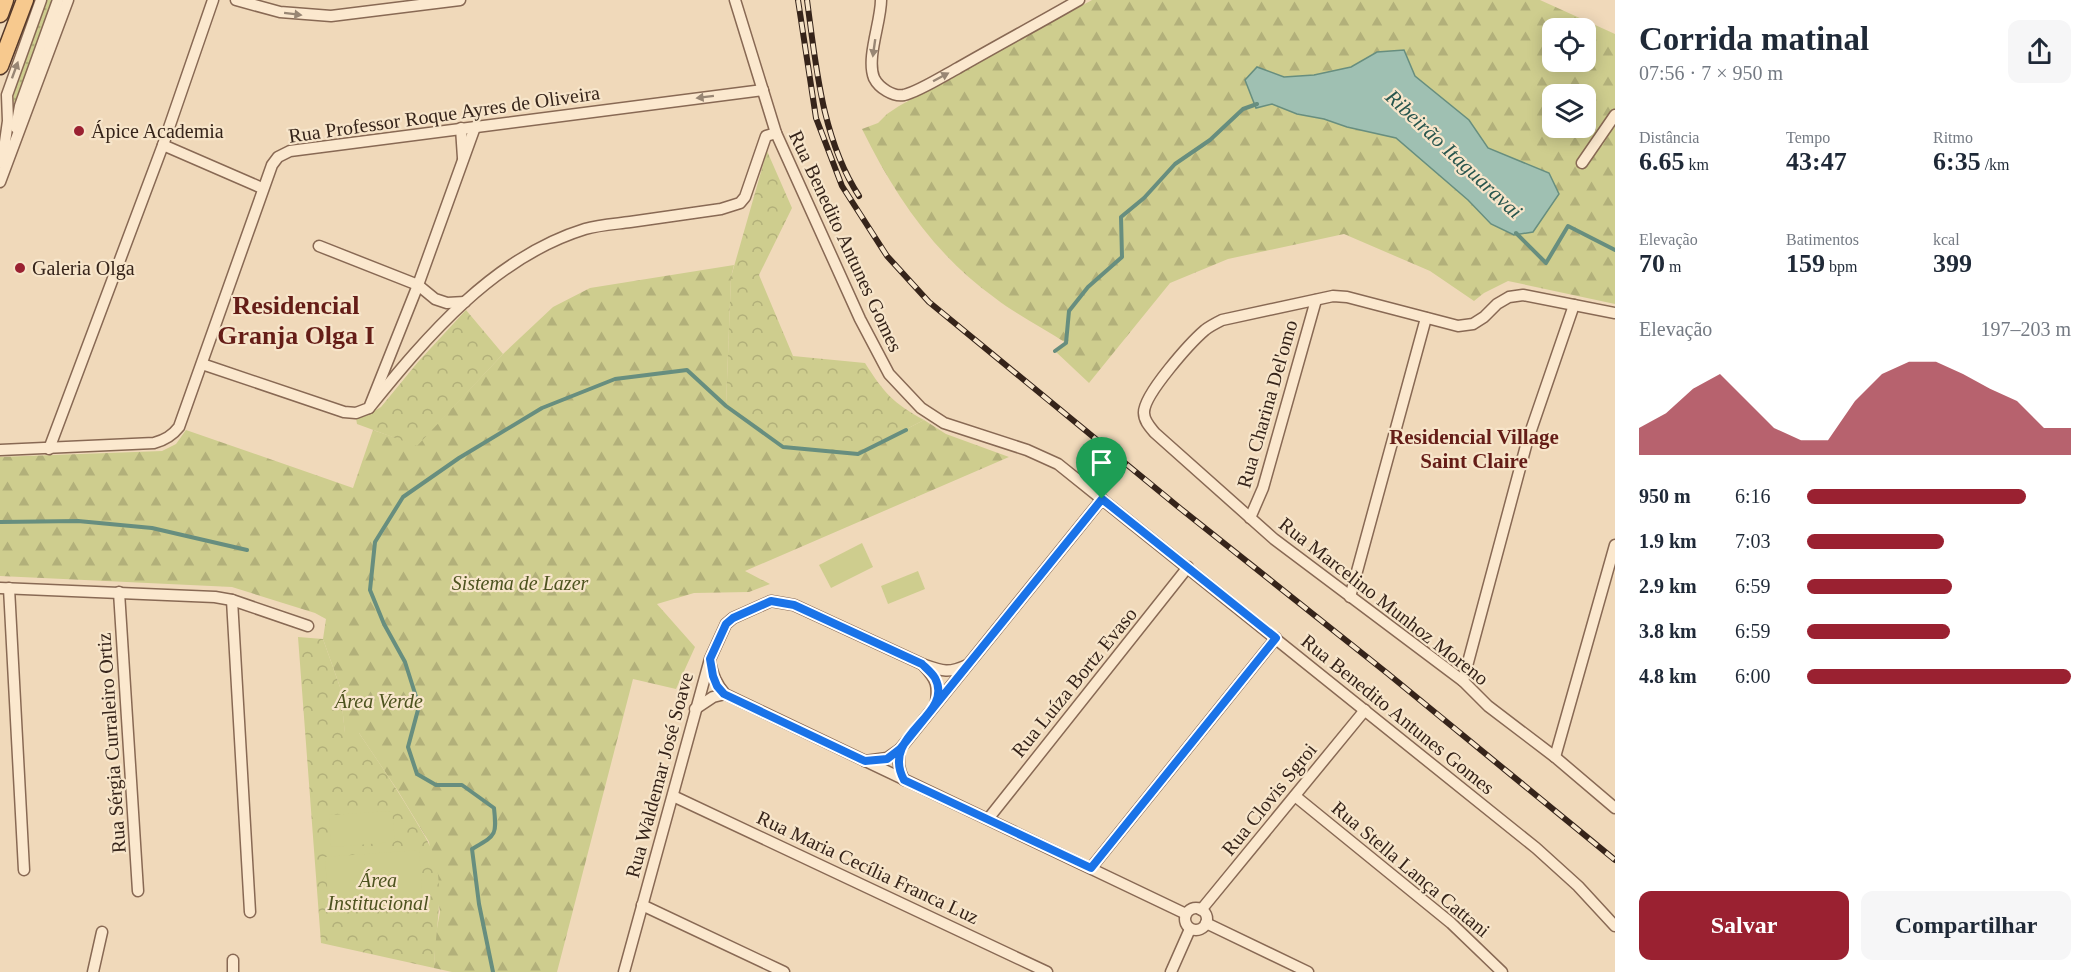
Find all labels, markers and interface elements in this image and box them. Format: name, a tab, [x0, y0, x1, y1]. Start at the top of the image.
one-way arrow	[284, 9, 303, 18]
map controls	[1542, 18, 1596, 138]
button: locate	[1542, 18, 1596, 72]
button: share	[2008, 20, 2071, 83]
text: Corrida matinal	[1639, 21, 1869, 57]
one-way arrow	[870, 39, 879, 58]
one-way arrow	[11, 61, 21, 79]
text: 07:56 · 7 × 950 m	[1639, 62, 1783, 84]
one-way arrow	[933, 72, 950, 82]
street label: Rua Professor Roque Ayres de Oliveira	[287, 81, 601, 148]
water label: Ribeirão Itaguaravai	[1380, 84, 1527, 224]
button: layers	[1542, 84, 1596, 138]
one-way arrow	[695, 92, 714, 102]
place label: Ápice Academia	[91, 120, 224, 143]
marker: Ápice Academia	[72, 124, 86, 138]
street label: Rua Benedito Antunes Gomes	[785, 127, 907, 355]
text: Distância	[1639, 129, 1699, 146]
text: Tempo	[1786, 129, 1830, 146]
text: Ritmo	[1933, 129, 1973, 146]
text: 6.65	[1639, 147, 1685, 176]
text: 43:47	[1786, 147, 1847, 176]
text: 6:35	[1933, 147, 1981, 176]
text: km	[1685, 156, 1709, 173]
text: /km	[1981, 156, 2010, 173]
text: Elevação	[1639, 231, 1698, 248]
text: Batimentos	[1786, 231, 1859, 248]
text: kcal	[1933, 231, 1960, 248]
text: 70	[1639, 249, 1665, 278]
text: 159	[1786, 249, 1825, 278]
text: 399	[1933, 249, 1972, 278]
place label: Galeria Olga	[32, 257, 135, 280]
text: m	[1665, 258, 1681, 275]
text: bpm	[1825, 258, 1857, 275]
marker: Galeria Olga	[13, 261, 27, 275]
district label: Residencial Granja Olga I	[217, 291, 375, 350]
street label: Rua Charina Del'omo	[1233, 318, 1301, 490]
text: Elevação	[1639, 318, 1712, 340]
text: 197–203 m	[1980, 318, 2071, 340]
district label: Residencial Village Saint Claire	[1389, 425, 1559, 473]
pin	[1076, 437, 1127, 499]
icon: arrive	[1085, 446, 1118, 479]
text: 950 m	[1639, 485, 1691, 507]
text: 6:16	[1735, 485, 1771, 507]
street label: Rua Marcelino Munhoz Moreno	[1275, 512, 1493, 690]
text: 1.9 km	[1639, 530, 1697, 552]
text: 7:03	[1735, 530, 1771, 552]
park label: Sistema de Lazer	[452, 572, 589, 594]
text: 2.9 km	[1639, 575, 1697, 597]
text: 6:59	[1735, 575, 1771, 597]
street label: Rua Luíza Bortz Evaso	[1007, 603, 1141, 761]
text: 3.8 km	[1639, 620, 1697, 642]
text: 6:59	[1735, 620, 1771, 642]
street label: Rua Benedito Antunes Gomes	[1297, 629, 1499, 799]
street label: Rua Sérgia Curraleiro Ortiz	[92, 632, 131, 854]
text: 4.8 km	[1639, 665, 1697, 687]
text: 6:00	[1735, 665, 1771, 687]
street label: Rua Waldemar José Soave	[621, 670, 697, 880]
park label: Área Verde	[333, 690, 423, 712]
street label: Rua Clovis Sgroi	[1217, 738, 1322, 860]
street label: Rua Stella Lança Cattani	[1327, 796, 1495, 943]
street label: Rua Maria Cecília Franca Luz	[754, 806, 982, 928]
park label: Área Institucional	[326, 869, 429, 914]
button: Salvar	[1639, 891, 1849, 960]
button: Compartilhar	[1861, 891, 2071, 960]

